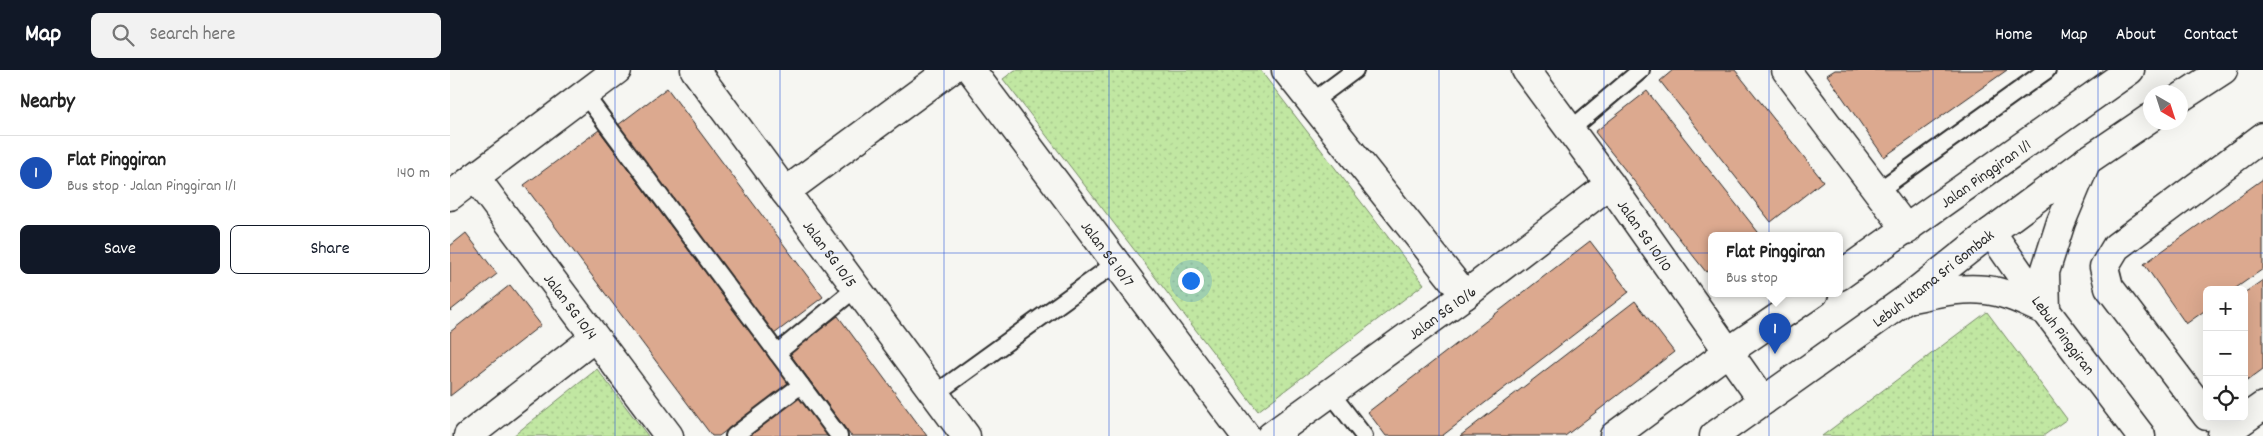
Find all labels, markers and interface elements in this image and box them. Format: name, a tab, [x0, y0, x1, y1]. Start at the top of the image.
search box	[91, 13, 441, 58]
text: Map	[25, 18, 61, 52]
icon: search	[109, 21, 137, 49]
text: Search here	[149, 22, 235, 49]
text: Home	[1995, 23, 2032, 48]
text: Map	[2060, 23, 2088, 48]
text: About	[2116, 23, 2156, 48]
text: Contact	[2184, 23, 2238, 48]
north arrow	[2143, 85, 2188, 130]
text: Nearby	[20, 88, 75, 118]
street label: Jalan Pinggiran 1/1	[1936, 134, 2037, 215]
text: Flat Pinggiran	[67, 148, 166, 175]
text: 1	[34, 162, 38, 185]
text: 140 m	[396, 162, 430, 185]
text: Bus stop · Jalan Pinggiran 1/1	[67, 175, 236, 198]
street label: Jalan SG 10/10	[1610, 196, 1677, 277]
street label: Jalan SG 10/5	[796, 216, 861, 293]
street label: Jalan SG 10/7	[1074, 217, 1139, 292]
button: Save	[20, 225, 220, 274]
button: Share	[230, 225, 430, 274]
street label: Lebuh Utama Sri Gombak	[1868, 225, 2000, 334]
popup	[1708, 232, 1843, 297]
text: Flat Pinggiran	[1726, 240, 1825, 267]
text: Bus stop	[1726, 267, 1778, 290]
your location	[1178, 268, 1204, 294]
street label: Jalan SG 10/4	[537, 269, 602, 345]
street label: Jalan SG 10/6	[1404, 281, 1482, 347]
map controls	[2203, 286, 2248, 421]
button: +	[2203, 286, 2248, 331]
street label: Lebuh Pinggiran	[2025, 292, 2100, 381]
pin: 1	[1759, 313, 1791, 354]
button: −	[2203, 331, 2248, 376]
button: locate	[2203, 376, 2248, 421]

